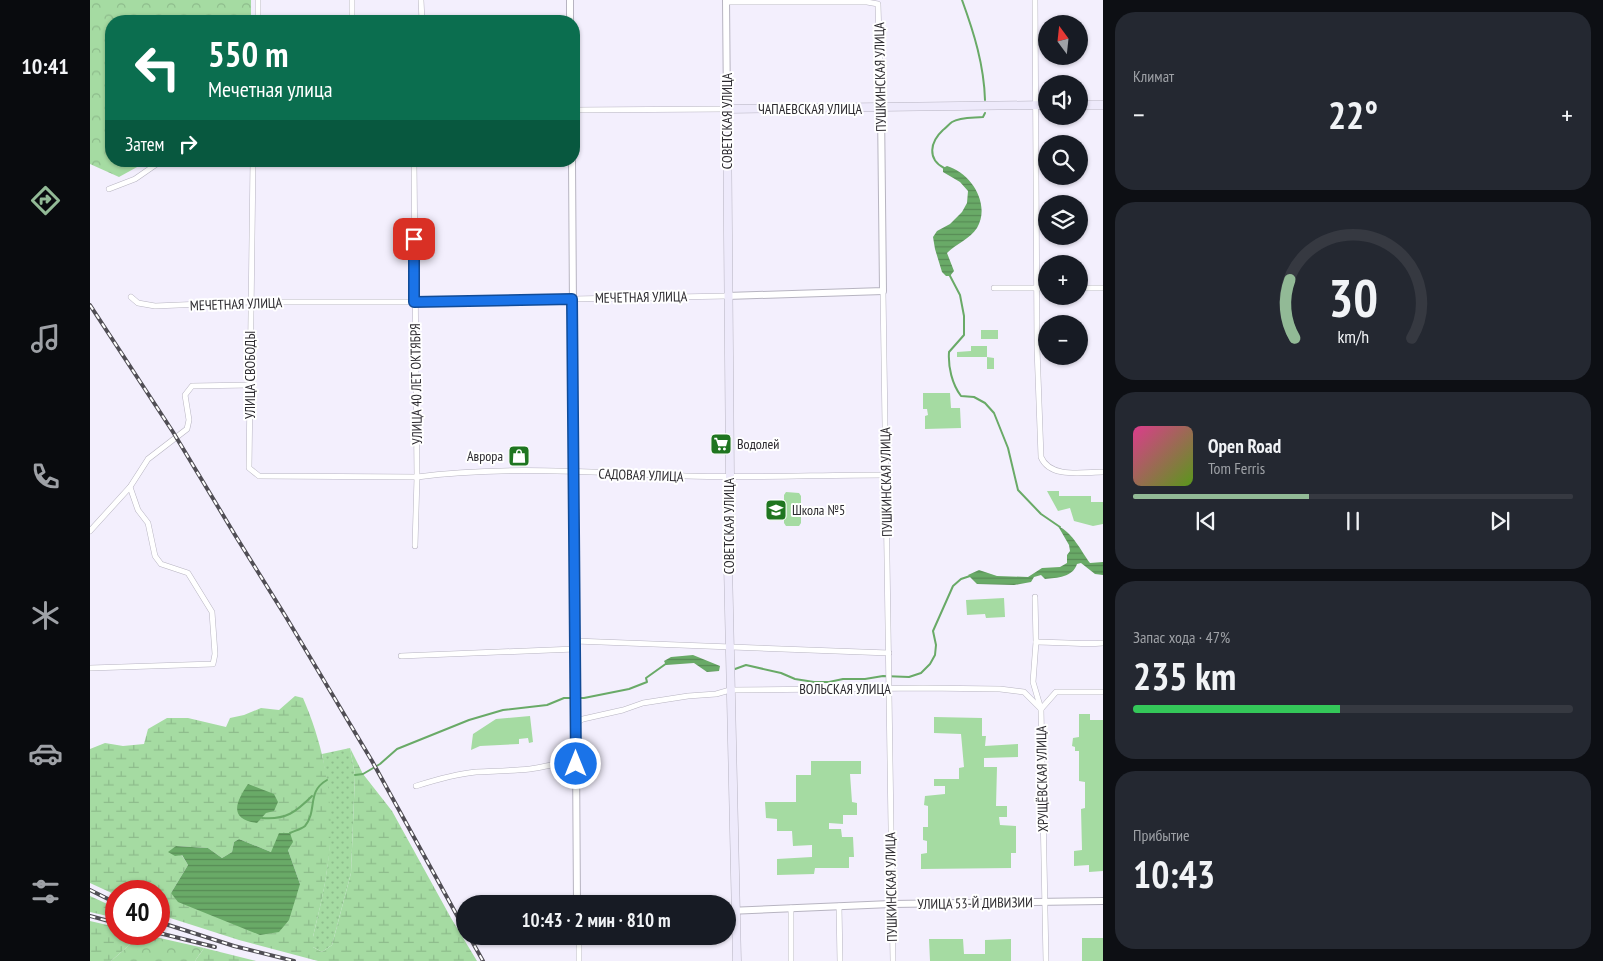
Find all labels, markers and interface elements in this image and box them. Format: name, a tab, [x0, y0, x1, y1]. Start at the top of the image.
north arrow	[1038, 15, 1088, 65]
map controls	[1038, 15, 1088, 365]
street label: ПУШКИНСКАЯ УЛИЦА	[870, 22, 890, 132]
text: 550 m	[208, 31, 289, 77]
icon: left	[125, 35, 190, 100]
text: 10:41	[21, 52, 69, 80]
text: Климат	[1133, 66, 1174, 86]
street label: СОВЕТСКАЯ УЛИЦА	[718, 72, 736, 169]
text: Мечетная улица	[208, 75, 332, 103]
button: sound	[1038, 75, 1088, 125]
text: 22°	[1328, 90, 1378, 139]
text: −	[1133, 96, 1145, 133]
text: +	[1561, 96, 1573, 133]
street label: ЧАПАЕВСКАЯ УЛИЦА	[758, 100, 862, 118]
icon: right	[174, 130, 202, 158]
text: Затем	[125, 132, 164, 156]
button: search	[1038, 135, 1088, 185]
icon: directions	[28, 183, 63, 218]
button: layers	[1038, 195, 1088, 245]
pin	[393, 218, 435, 260]
icon: arrive	[400, 225, 428, 253]
button: +	[1038, 255, 1088, 305]
text: 30	[1328, 264, 1378, 331]
street label: МЕЧЕТНАЯ УЛИЦА	[595, 287, 688, 307]
street label: МЕЧЕТНАЯ УЛИЦА	[190, 293, 283, 315]
button: −	[1038, 315, 1088, 365]
icon: music	[28, 321, 63, 356]
street label: УЛИЦА 40 ЛЕТ ОКТЯБРЯ	[406, 323, 426, 445]
text: km/h	[1337, 325, 1369, 348]
street label: УЛИЦА СВОБОДЫ	[241, 331, 259, 419]
street label: ПУШКИНСКАЯ УЛИЦА	[876, 427, 896, 537]
supermarket icon: Водолей	[709, 432, 733, 456]
text: Open Road	[1208, 434, 1281, 458]
place label: Водолей	[737, 435, 779, 453]
shop icon: Аврора	[507, 444, 531, 468]
place label: Аврора	[467, 447, 503, 465]
text: Tom Ferris	[1208, 458, 1265, 478]
icon: phone	[28, 459, 63, 494]
street label: САДОВАЯ УЛИЦА	[598, 465, 684, 485]
street label: СОВЕТСКАЯ УЛИЦА	[720, 477, 738, 574]
school or university icon: Школа №5	[764, 498, 788, 522]
place label: Школа №5	[792, 501, 845, 519]
icon: previous	[1192, 507, 1220, 535]
icon: pause	[1339, 507, 1367, 535]
icon: next	[1486, 507, 1514, 535]
icon: climate	[28, 598, 63, 633]
text: Запас хода · 47%	[1133, 627, 1230, 647]
text: 235 km	[1133, 651, 1236, 700]
street label: ВОЛЬСКАЯ УЛИЦА	[799, 680, 891, 698]
street label: ХРУЩЁВСКАЯ УЛИЦА	[1032, 725, 1052, 832]
icon: car	[28, 736, 63, 771]
position arrow	[549, 737, 601, 789]
text: Прибытие	[1133, 825, 1190, 845]
street label: ПУШКИНСКАЯ УЛИЦА	[881, 832, 901, 942]
text: 10:43	[1133, 849, 1215, 898]
icon: filters	[28, 874, 63, 909]
speed limit sign: 40	[105, 880, 170, 945]
street label: УЛИЦА 53-Й ДИВИЗИИ	[917, 893, 1033, 913]
text: 10:43 · 2 мин · 810 m	[522, 908, 670, 932]

